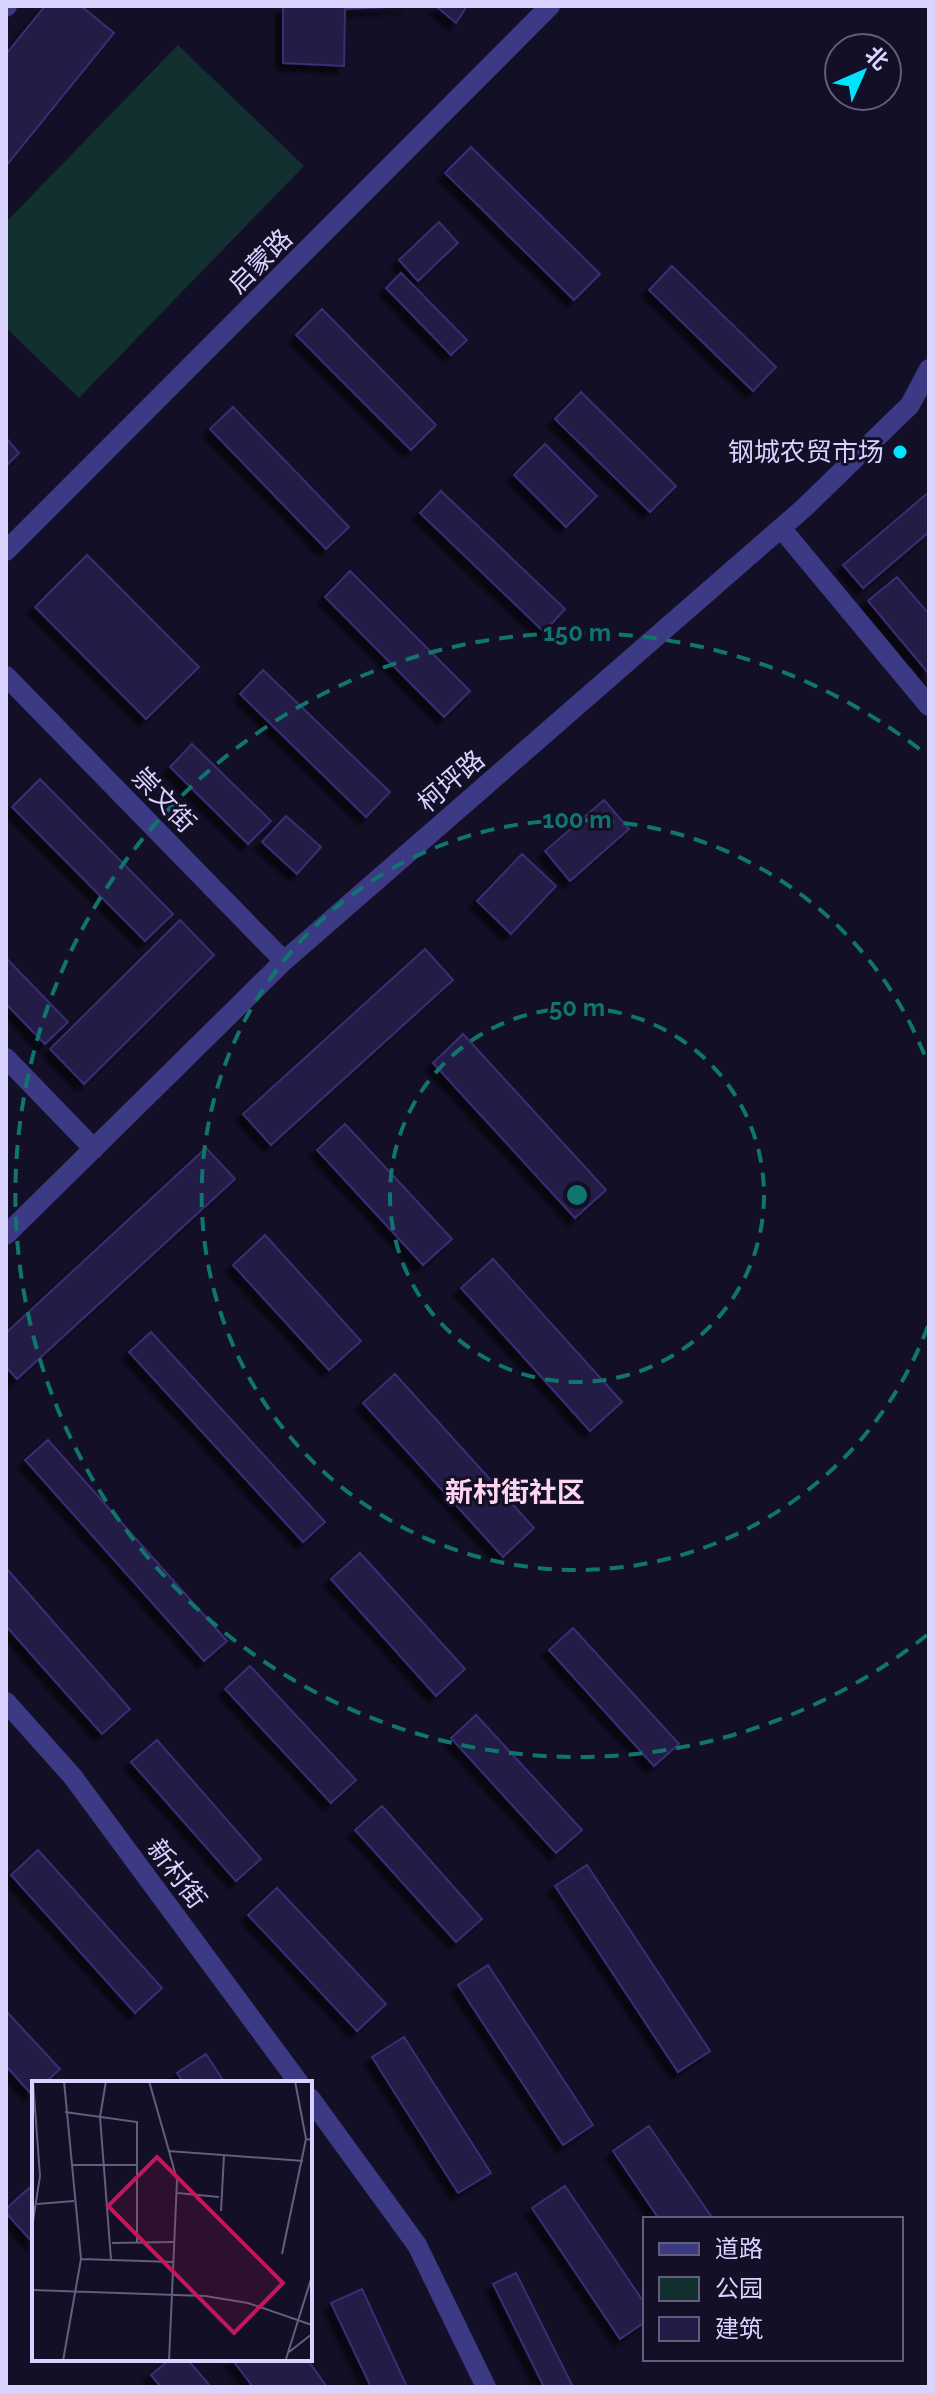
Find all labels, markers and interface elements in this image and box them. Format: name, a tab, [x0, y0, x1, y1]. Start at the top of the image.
north arrow	[823, 32, 903, 112]
text: 北	[860, 41, 894, 75]
street label: 启蒙路	[222, 223, 298, 299]
place label: 钢城农贸市场	[728, 437, 884, 467]
marker: 钢城农贸市场	[891, 443, 909, 461]
text: 150 m	[543, 618, 611, 647]
street label: 柯坪路	[412, 744, 490, 818]
street label: 崇文街	[126, 762, 202, 838]
text: 100 m	[542, 805, 612, 834]
text: 50 m	[549, 993, 605, 1022]
centre of rings	[563, 1181, 591, 1209]
district label: 新村街社区	[445, 1476, 585, 1509]
street label: 新村街	[142, 1834, 212, 1914]
inset map	[32, 2081, 312, 2361]
legend	[643, 2217, 903, 2361]
text: 道路	[715, 2234, 763, 2263]
text: 公园	[715, 2274, 763, 2303]
text: 建筑	[715, 2314, 763, 2343]

